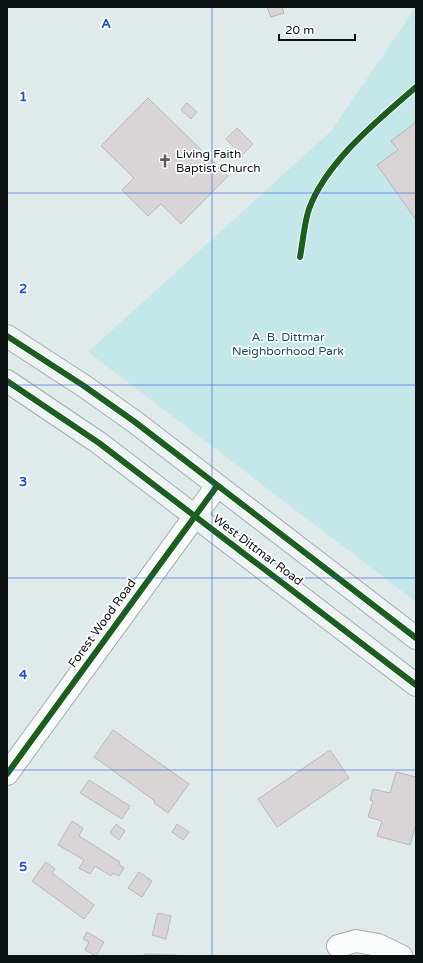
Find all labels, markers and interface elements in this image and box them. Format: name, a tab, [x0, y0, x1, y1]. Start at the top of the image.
text: A	[101, 16, 111, 32]
scale bar	[279, 16, 355, 42]
text: 20 m	[285, 23, 314, 37]
text: 1	[19, 89, 27, 105]
place label: Living Faith Baptist Church	[176, 147, 261, 175]
church icon: Living Faith Baptist Church	[157, 153, 173, 169]
text: 2	[19, 281, 27, 297]
park label: A. B. Dittmar Neighborhood Park	[232, 330, 344, 358]
text: 3	[19, 474, 27, 490]
street label: West Dittmar Road	[210, 512, 306, 588]
street label: Forest Wood Road	[65, 576, 139, 670]
text: 4	[19, 667, 28, 683]
text: 5	[19, 859, 27, 875]

